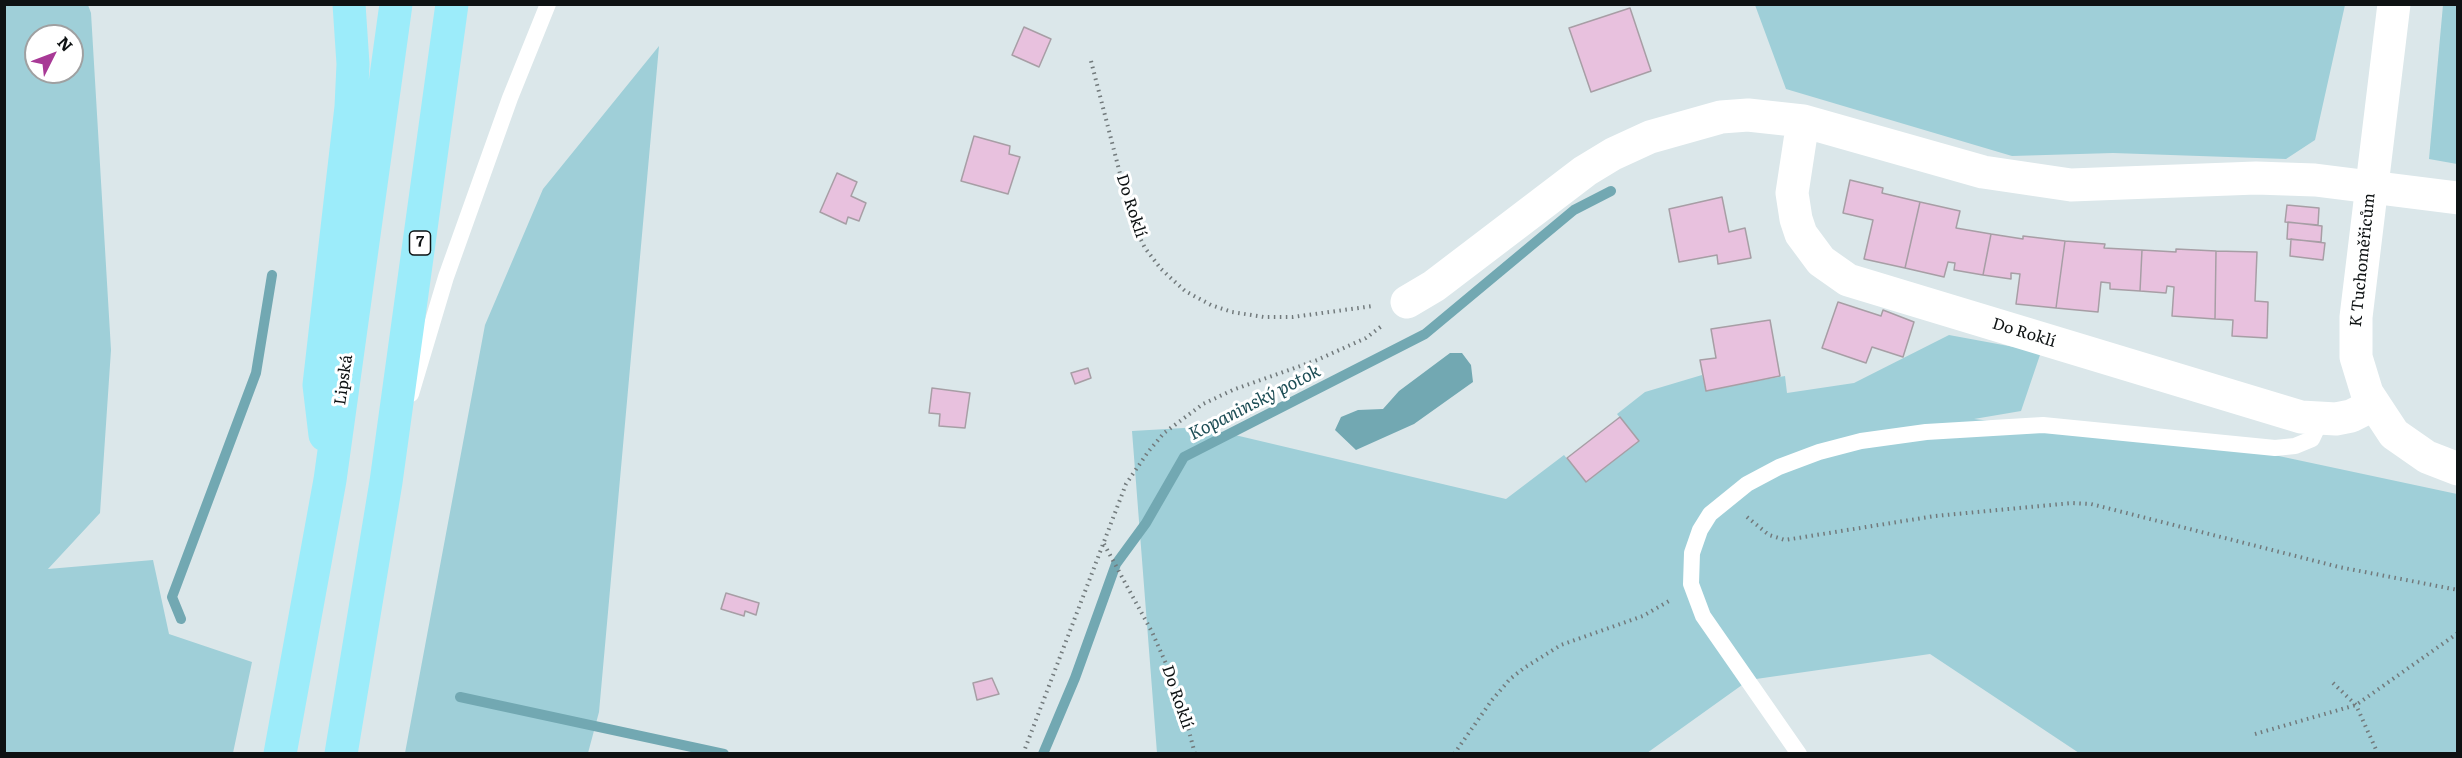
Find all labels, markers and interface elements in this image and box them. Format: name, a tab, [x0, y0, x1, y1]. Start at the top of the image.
north arrow	[24, 24, 84, 84]
text: N	[52, 30, 79, 56]
street label: Do Roklí	[1112, 172, 1150, 240]
street label: K Tuchoměřicům	[2346, 192, 2380, 328]
road number: 7	[410, 231, 430, 255]
street label: Do Roklí	[1990, 314, 2058, 352]
street label: Lipská	[331, 354, 357, 406]
water label: Kopaninský potok	[1186, 361, 1324, 445]
street label: Do Roklí	[1157, 663, 1197, 731]

